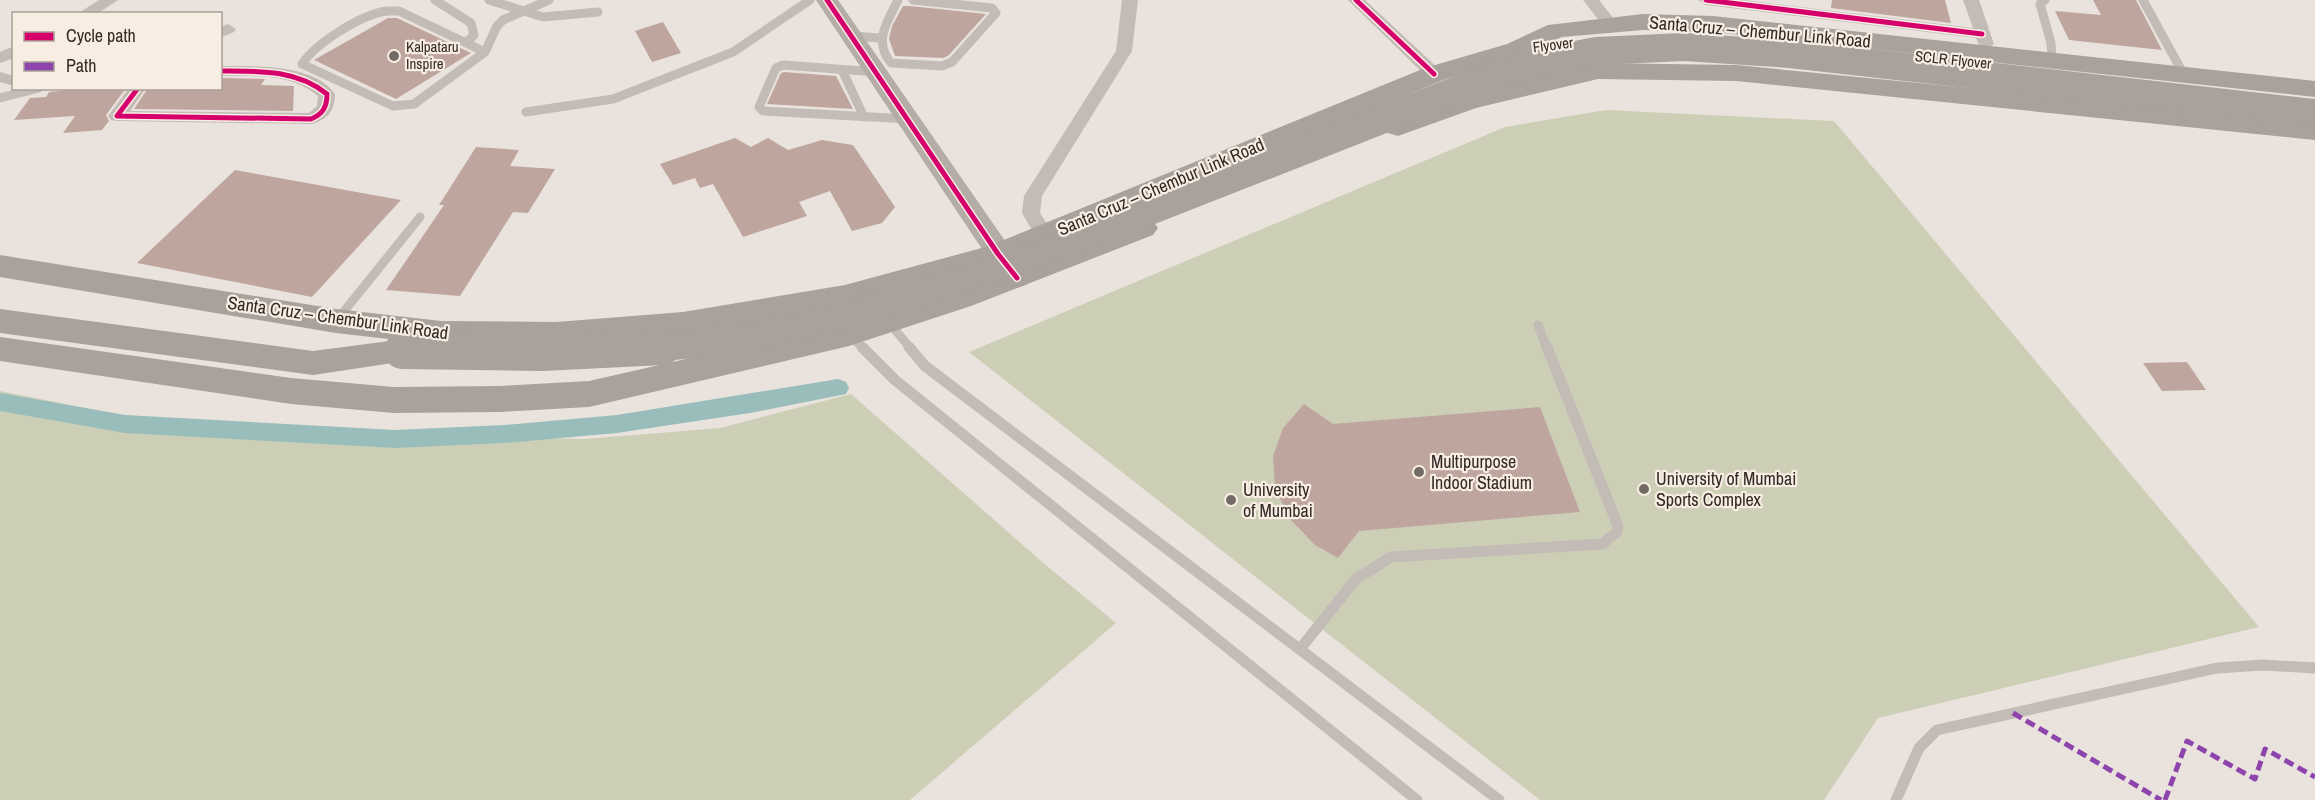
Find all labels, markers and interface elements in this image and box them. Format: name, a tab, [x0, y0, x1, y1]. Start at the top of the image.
street label: Santa Cruz – Chembur Link Road	[1648, 9, 1872, 54]
legend	[12, 12, 222, 90]
text: Cycle path	[66, 23, 136, 48]
street label: Flyover	[1532, 32, 1574, 57]
place label: Kalpataru Inspire	[406, 36, 459, 74]
street label: SCLR Flyover	[1914, 45, 1992, 74]
marker: Kalpataru Inspire	[387, 49, 401, 63]
text: Path	[66, 53, 96, 78]
street label: Santa Cruz – Chembur Link Road	[1054, 132, 1268, 241]
street label: Santa Cruz – Chembur Link Road	[226, 290, 450, 345]
place label: Multipurpose Indoor Stadium	[1431, 449, 1532, 495]
marker: Multipurpose Indoor Stadium	[1412, 465, 1426, 479]
place label: University of Mumbai Sports Complex	[1656, 466, 1796, 512]
place label: University of Mumbai	[1243, 477, 1313, 523]
marker: University of Mumbai Sports Complex	[1637, 482, 1651, 496]
marker: University of Mumbai	[1224, 493, 1238, 507]

